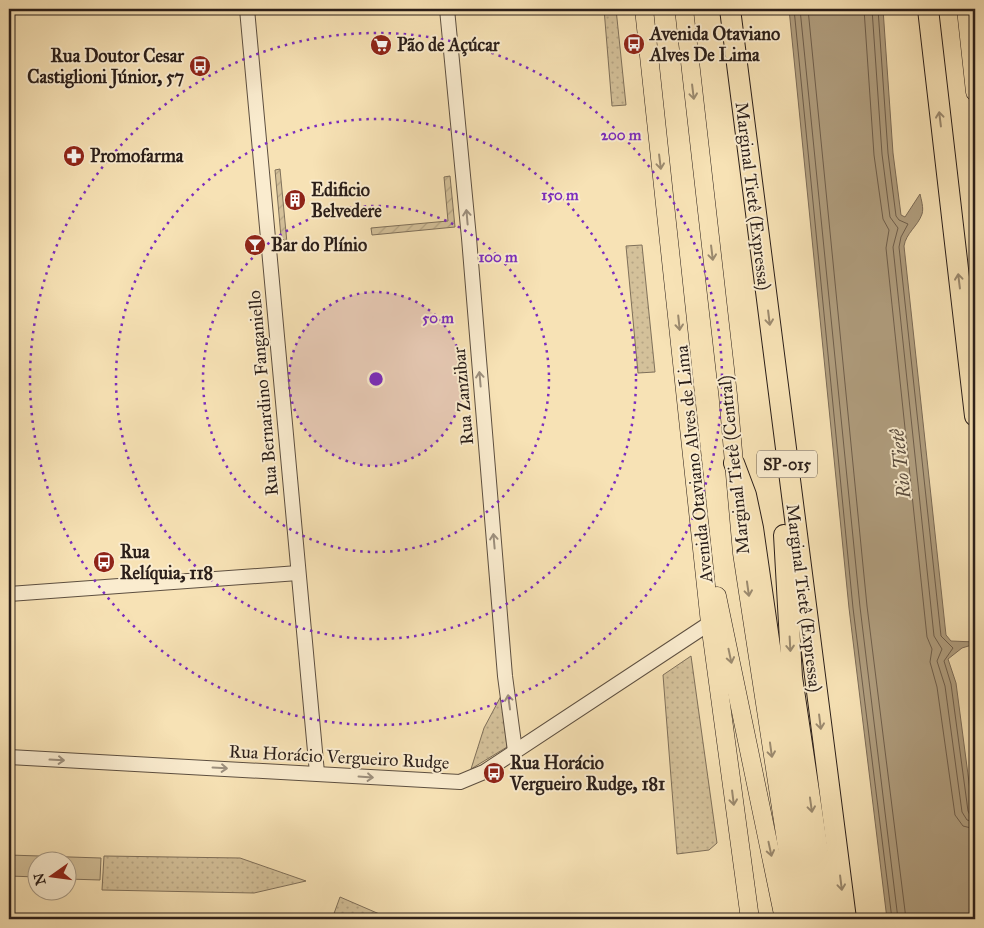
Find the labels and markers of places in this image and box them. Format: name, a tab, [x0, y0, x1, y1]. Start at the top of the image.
place label: Avenida Otaviano Alves De Lima	[649, 23, 780, 66]
bus stop icon: Avenida Otaviano Alves De Lima	[622, 32, 646, 56]
supermarket icon: Pão de Açúcar	[369, 33, 393, 57]
place label: Pão de Açúcar	[397, 34, 501, 57]
place label: Rua Doutor Cesar Castiglioni Júnior, 57	[27, 45, 185, 89]
bus stop icon: Rua Doutor Cesar Castiglioni Júnior, 57	[188, 54, 212, 78]
pharmacy icon: Promofarma	[62, 144, 86, 168]
place label: Promofarma	[90, 145, 184, 167]
place label: Edificio Belvedere	[311, 179, 382, 222]
building icon: Edificio Belvedere	[283, 188, 307, 212]
bar icon: Bar do Plínio	[243, 233, 267, 257]
place label: Bar do Plínio	[271, 234, 367, 256]
centre of rings	[367, 370, 385, 388]
place label: Rua Relíquia, 118	[120, 541, 213, 585]
bus stop icon: Rua Relíquia, 118	[92, 550, 116, 574]
place label: Rua Horácio Vergueiro Rudge, 181	[509, 752, 665, 796]
bus stop icon: Rua Horácio Vergueiro Rudge, 181	[482, 761, 506, 785]

